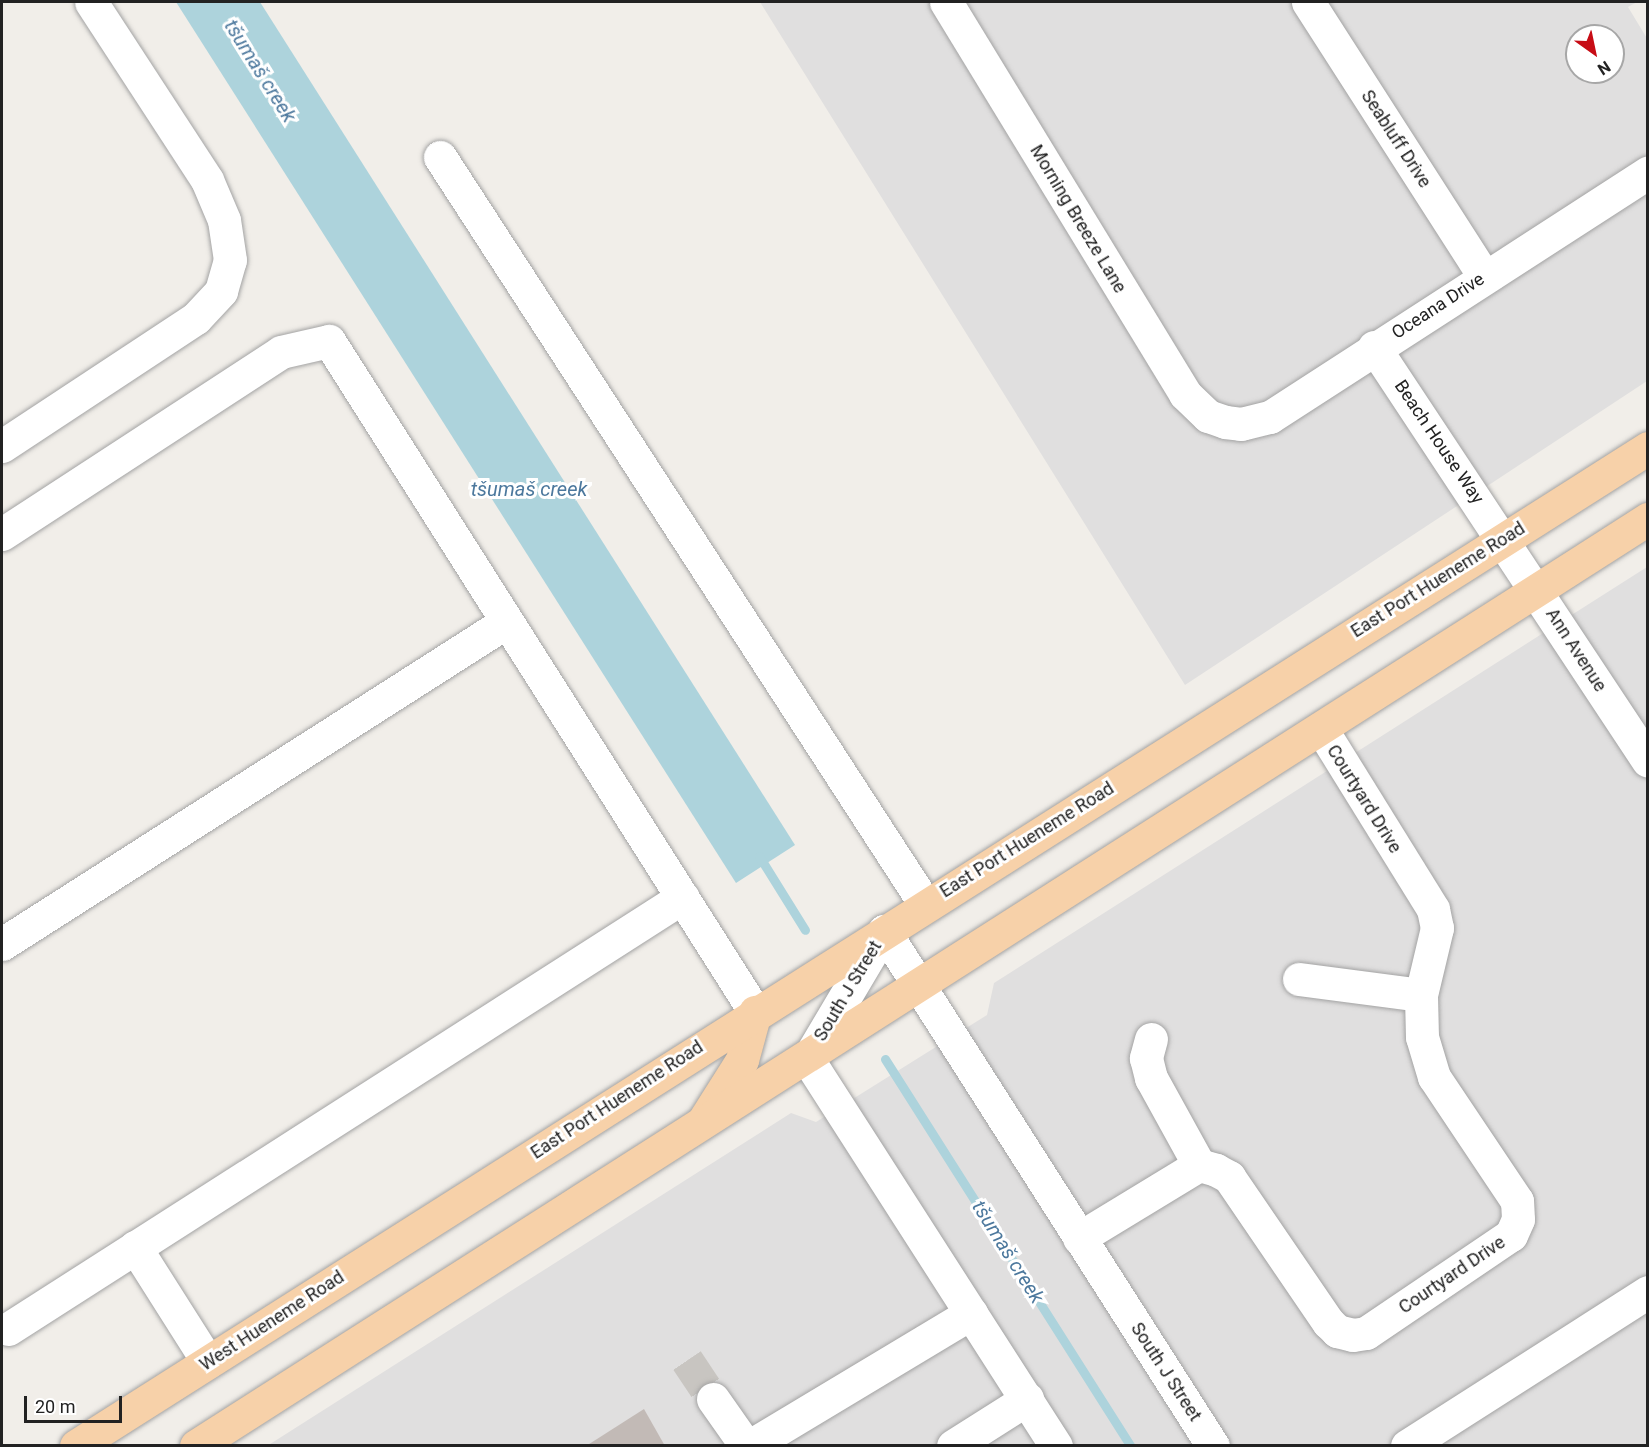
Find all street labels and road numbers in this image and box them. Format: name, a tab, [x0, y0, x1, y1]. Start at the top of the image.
street label: Seabluff Drive	[1356, 86, 1436, 192]
street label: Morning Breeze Lane	[1025, 141, 1131, 297]
street label: Oceana Drive	[1388, 268, 1488, 344]
street label: Beach House Way	[1390, 376, 1488, 508]
street label: East Port Hueneme Road	[1347, 518, 1529, 642]
street label: Ann Avenue	[1541, 604, 1611, 696]
street label: Courtyard Drive	[1322, 741, 1406, 857]
street label: East Port Hueneme Road	[936, 778, 1118, 902]
street label: South J Street	[810, 937, 886, 1045]
street label: East Port Hueneme Road	[527, 1036, 707, 1164]
street label: Courtyard Drive	[1395, 1232, 1509, 1318]
street label: West Hueneme Road	[196, 1266, 348, 1376]
street label: South J Street	[1126, 1319, 1206, 1425]

